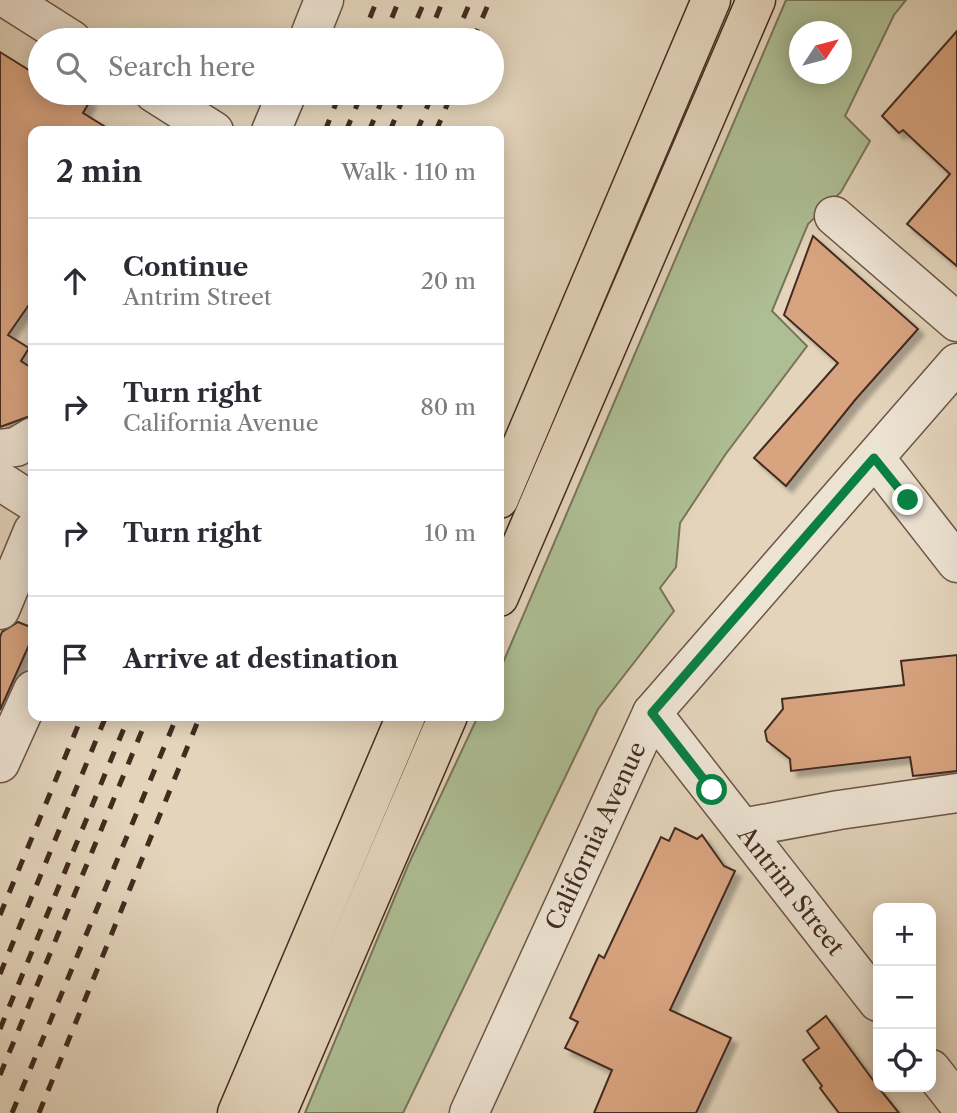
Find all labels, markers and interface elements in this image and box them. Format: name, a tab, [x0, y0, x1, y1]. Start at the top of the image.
north arrow	[789, 21, 852, 84]
search box	[28, 28, 504, 105]
icon: search	[52, 48, 90, 86]
text: Search here	[108, 51, 255, 83]
text: 2 min	[56, 153, 142, 190]
text: Walk · 110 m	[341, 158, 476, 186]
text: Continue	[123, 251, 248, 283]
icon: ahead	[56, 262, 94, 300]
text: 20 m	[421, 267, 476, 295]
text: Antrim Street	[123, 283, 272, 311]
text: Turn right	[123, 377, 262, 409]
icon: right	[56, 388, 94, 426]
text: 80 m	[420, 393, 476, 421]
text: California Avenue	[123, 409, 319, 437]
route end	[892, 484, 923, 515]
icon: right	[56, 514, 94, 552]
text: Turn right	[123, 517, 262, 549]
text: 10 m	[424, 519, 476, 547]
icon: arrive	[56, 640, 94, 678]
text: Arrive at destination	[123, 643, 398, 675]
street label: California Avenue	[539, 737, 652, 934]
route start	[696, 774, 727, 805]
street label: Antrim Street	[731, 820, 851, 961]
map controls	[873, 903, 936, 1092]
button: +	[873, 903, 936, 966]
button: −	[873, 966, 936, 1029]
button: locate	[873, 1029, 936, 1092]

